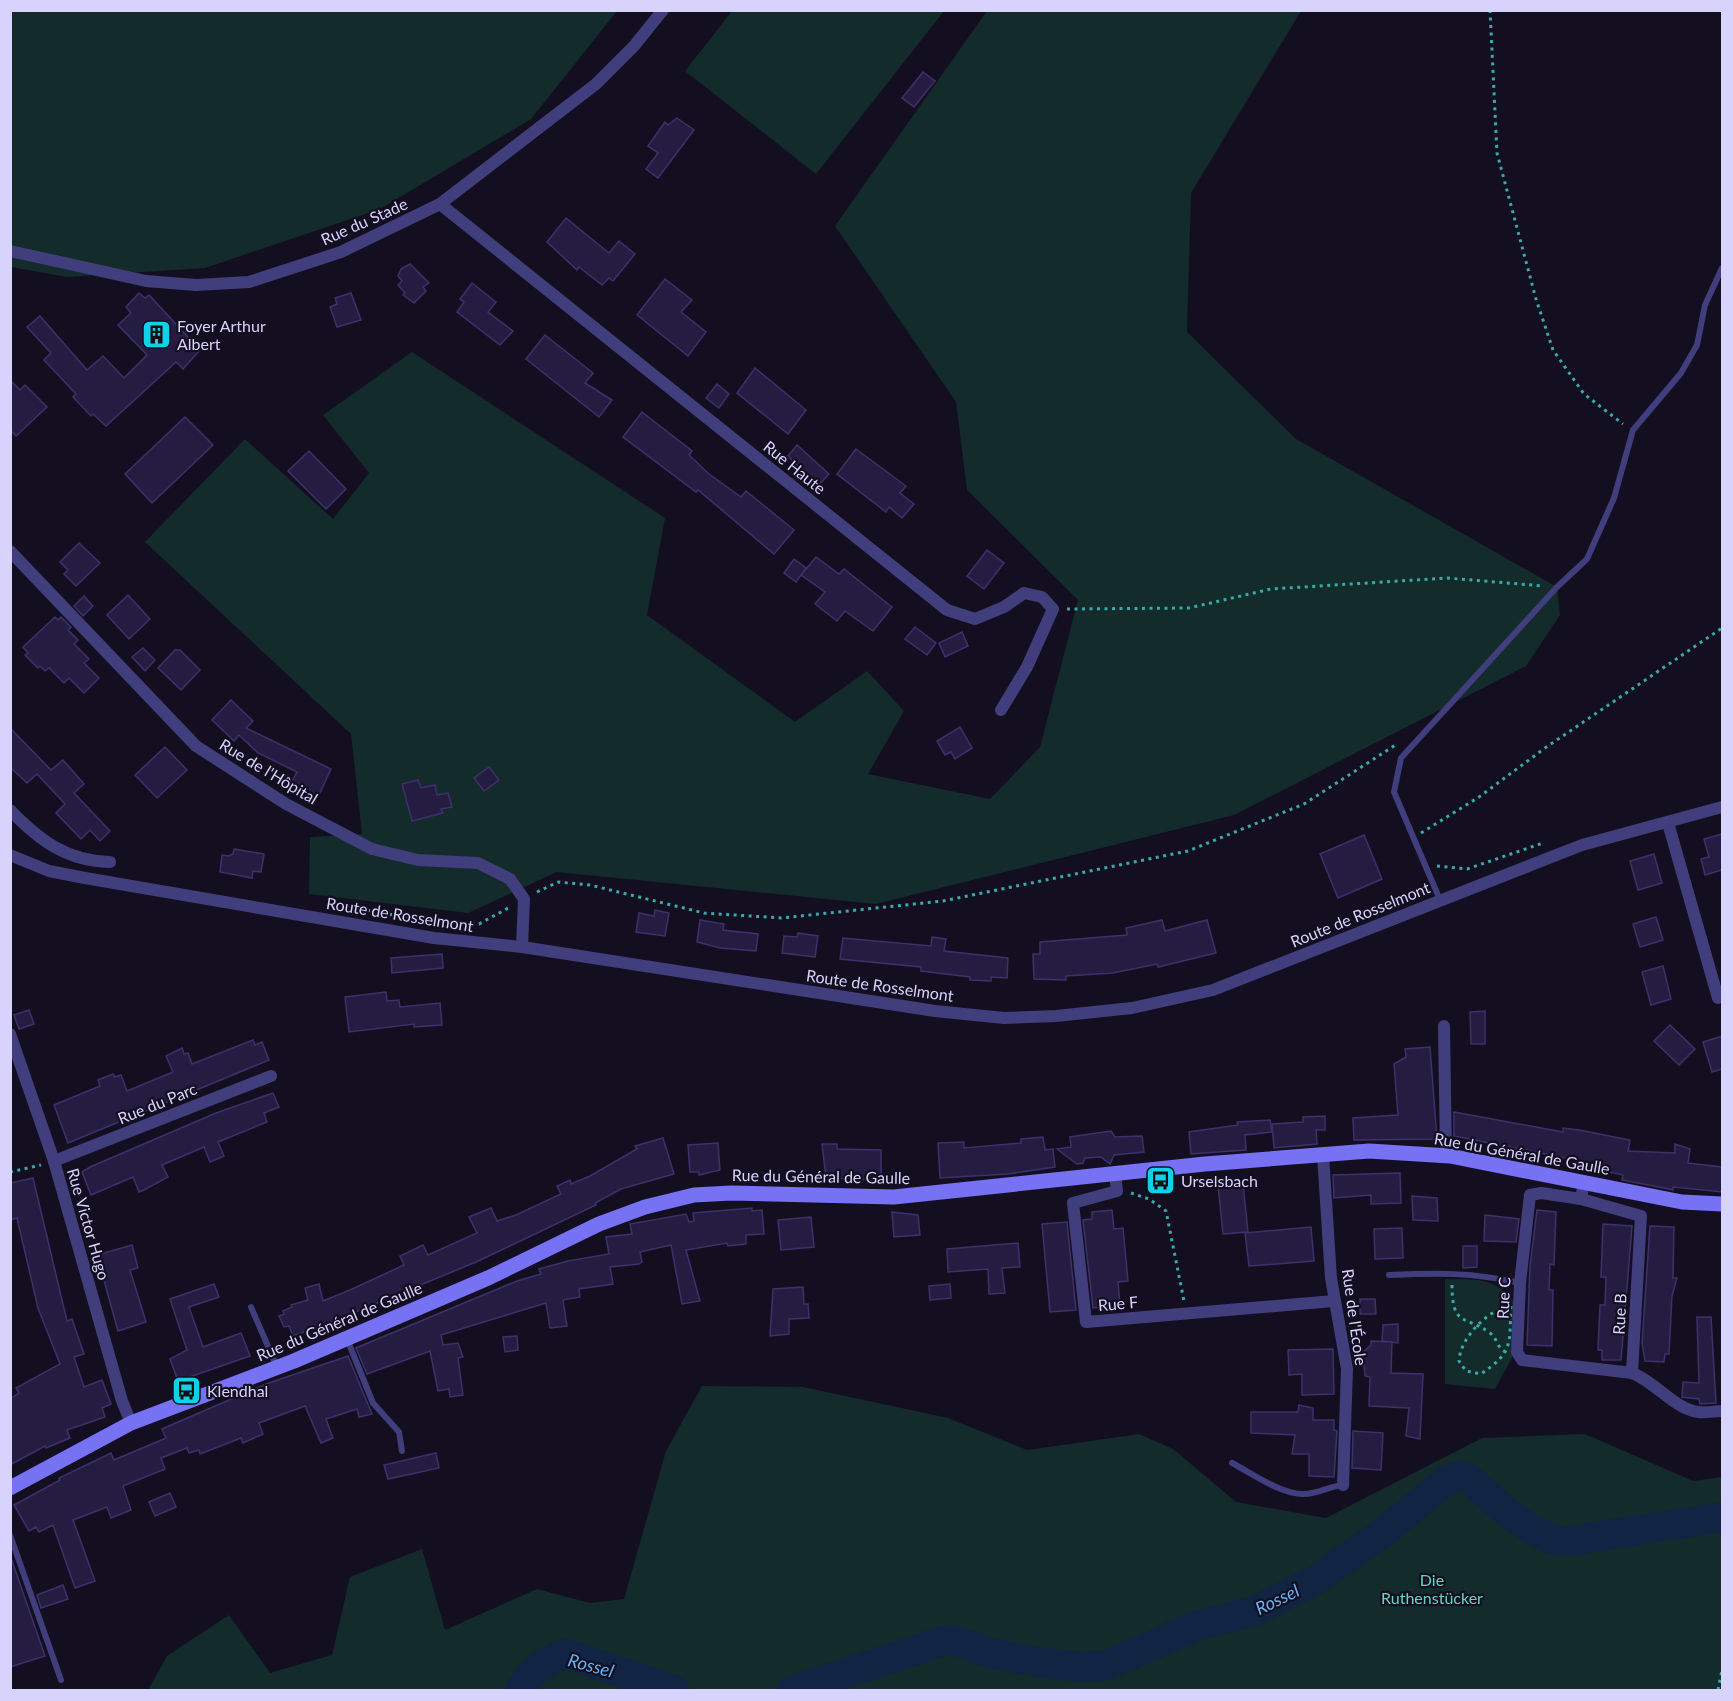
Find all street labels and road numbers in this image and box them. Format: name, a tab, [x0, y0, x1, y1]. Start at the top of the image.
street label: Rue du Stade	[318, 193, 410, 249]
street label: Rue Haute	[760, 436, 830, 498]
street label: Rue de l'Hôpital	[217, 734, 321, 808]
street label: Route de Rosselmont	[1288, 877, 1433, 951]
street label: Route de Rosselmont	[325, 893, 475, 935]
street label: Route de Rosselmont	[805, 965, 955, 1005]
street label: Rue du Parc	[115, 1078, 200, 1127]
street label: Rue du Général de Gaulle	[1433, 1128, 1611, 1178]
street label: Rue du Général de Gaulle	[732, 1165, 910, 1187]
street label: Rue Victor Hugo	[64, 1166, 114, 1282]
street label: Rue de l'École	[1339, 1267, 1371, 1367]
street label: Rue C	[1492, 1276, 1514, 1319]
street label: Rue du Général de Gaulle	[253, 1277, 425, 1365]
street label: Rue F	[1097, 1292, 1139, 1314]
street label: Rue B	[1608, 1293, 1630, 1335]

